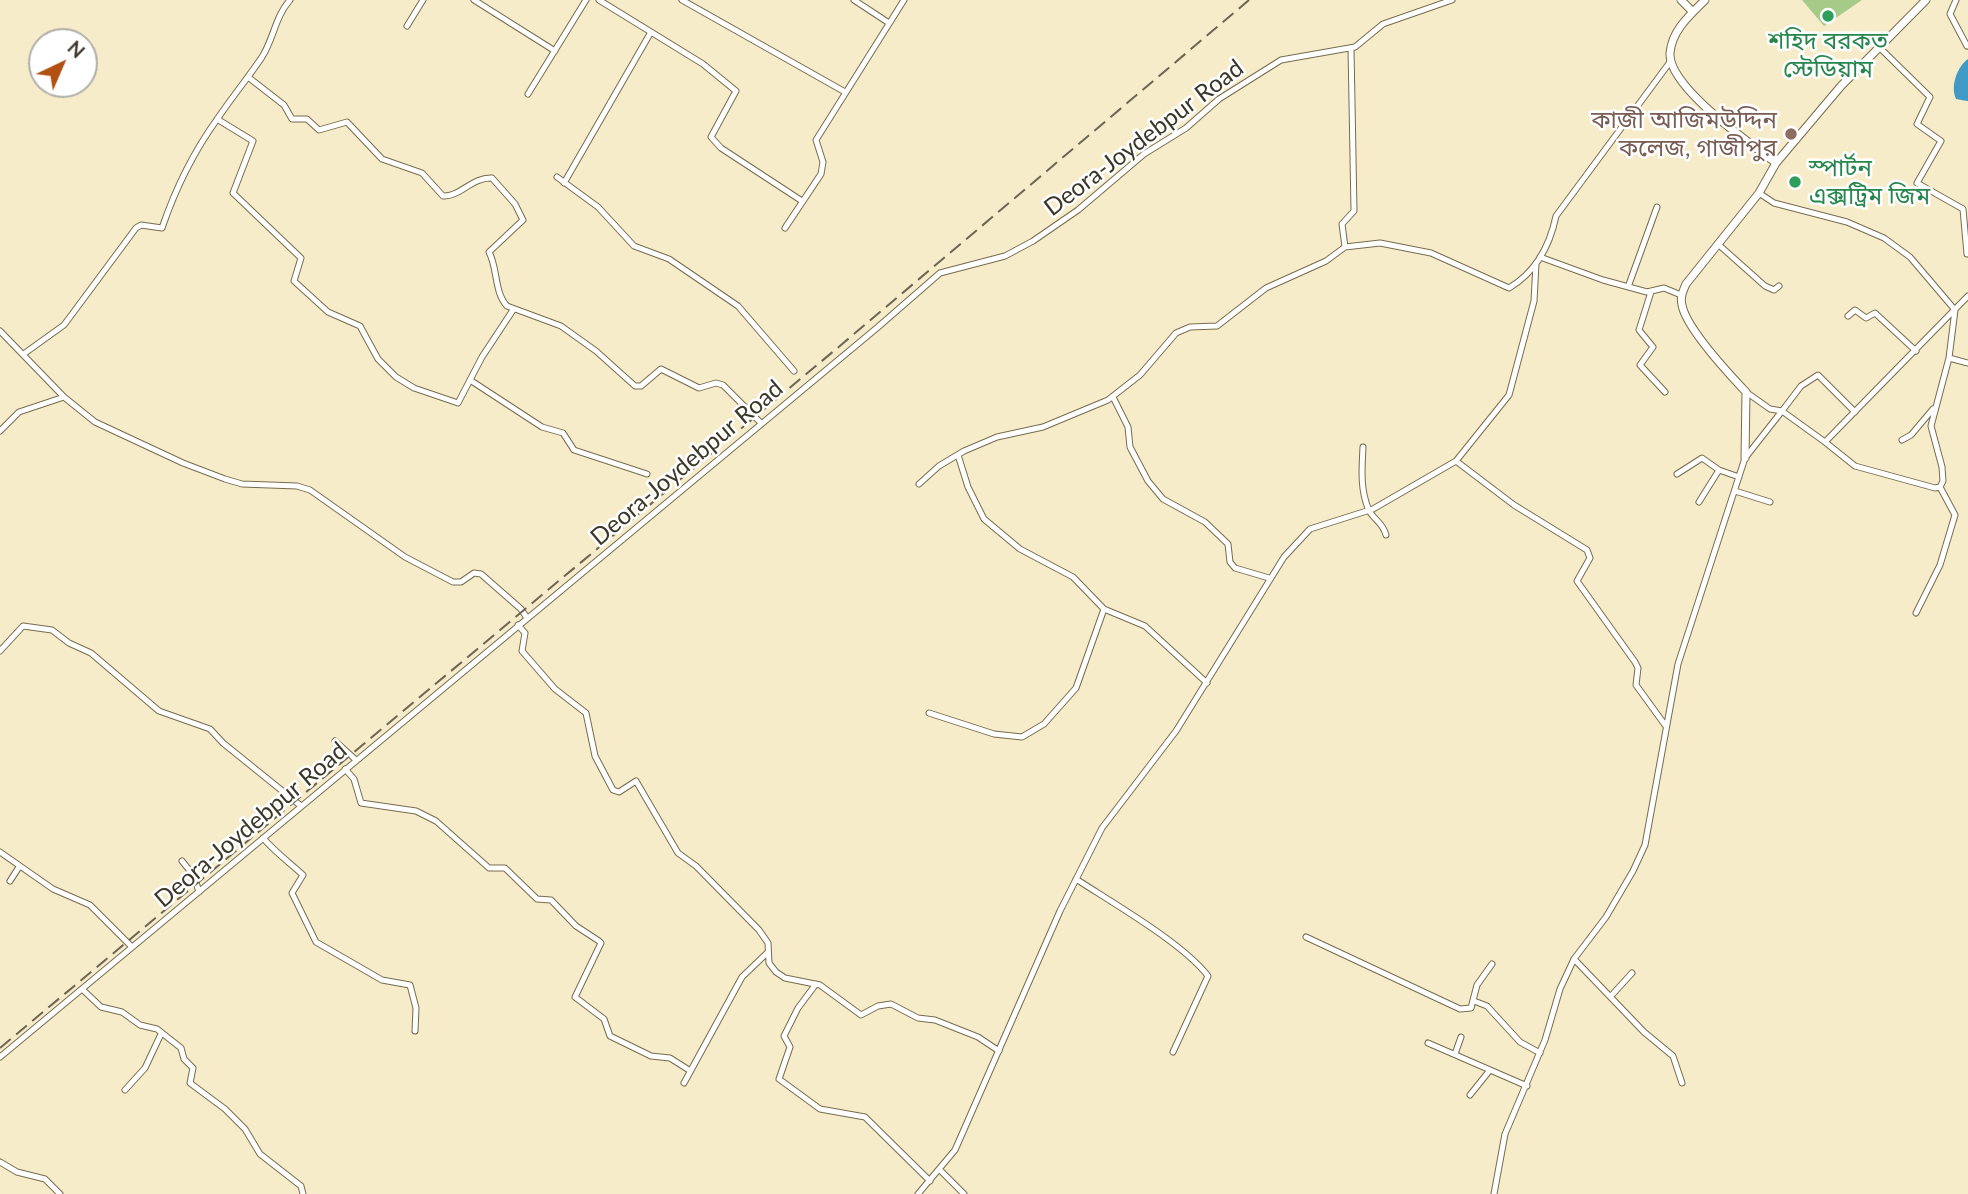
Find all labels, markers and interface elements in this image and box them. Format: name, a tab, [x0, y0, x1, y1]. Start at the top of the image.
marker: শহিদ বরকত স্টেডিয়াম	[1820, 8, 1836, 24]
place label: শহিদ বরকত স্টেডিয়াম	[1768, 27, 1888, 83]
north arrow	[28, 28, 98, 98]
text: N	[63, 36, 90, 62]
street label: Deora-Joydebpur Road	[1039, 54, 1249, 222]
place label: কাজী আজিমউদ্দিন কলেজ, গাজীপুর	[1591, 106, 1777, 162]
marker: কাজী আজিমউদ্দিন কলেজ, গাজীপুর	[1783, 126, 1799, 142]
place label: স্পার্টন এক্সট্রিম জিম	[1809, 154, 1930, 210]
marker: স্পার্টন এক্সট্রিম জিম	[1787, 174, 1803, 190]
street label: Deora-Joydebpur Road	[585, 374, 789, 552]
street label: Deora-Joydebpur Road	[149, 736, 353, 914]

